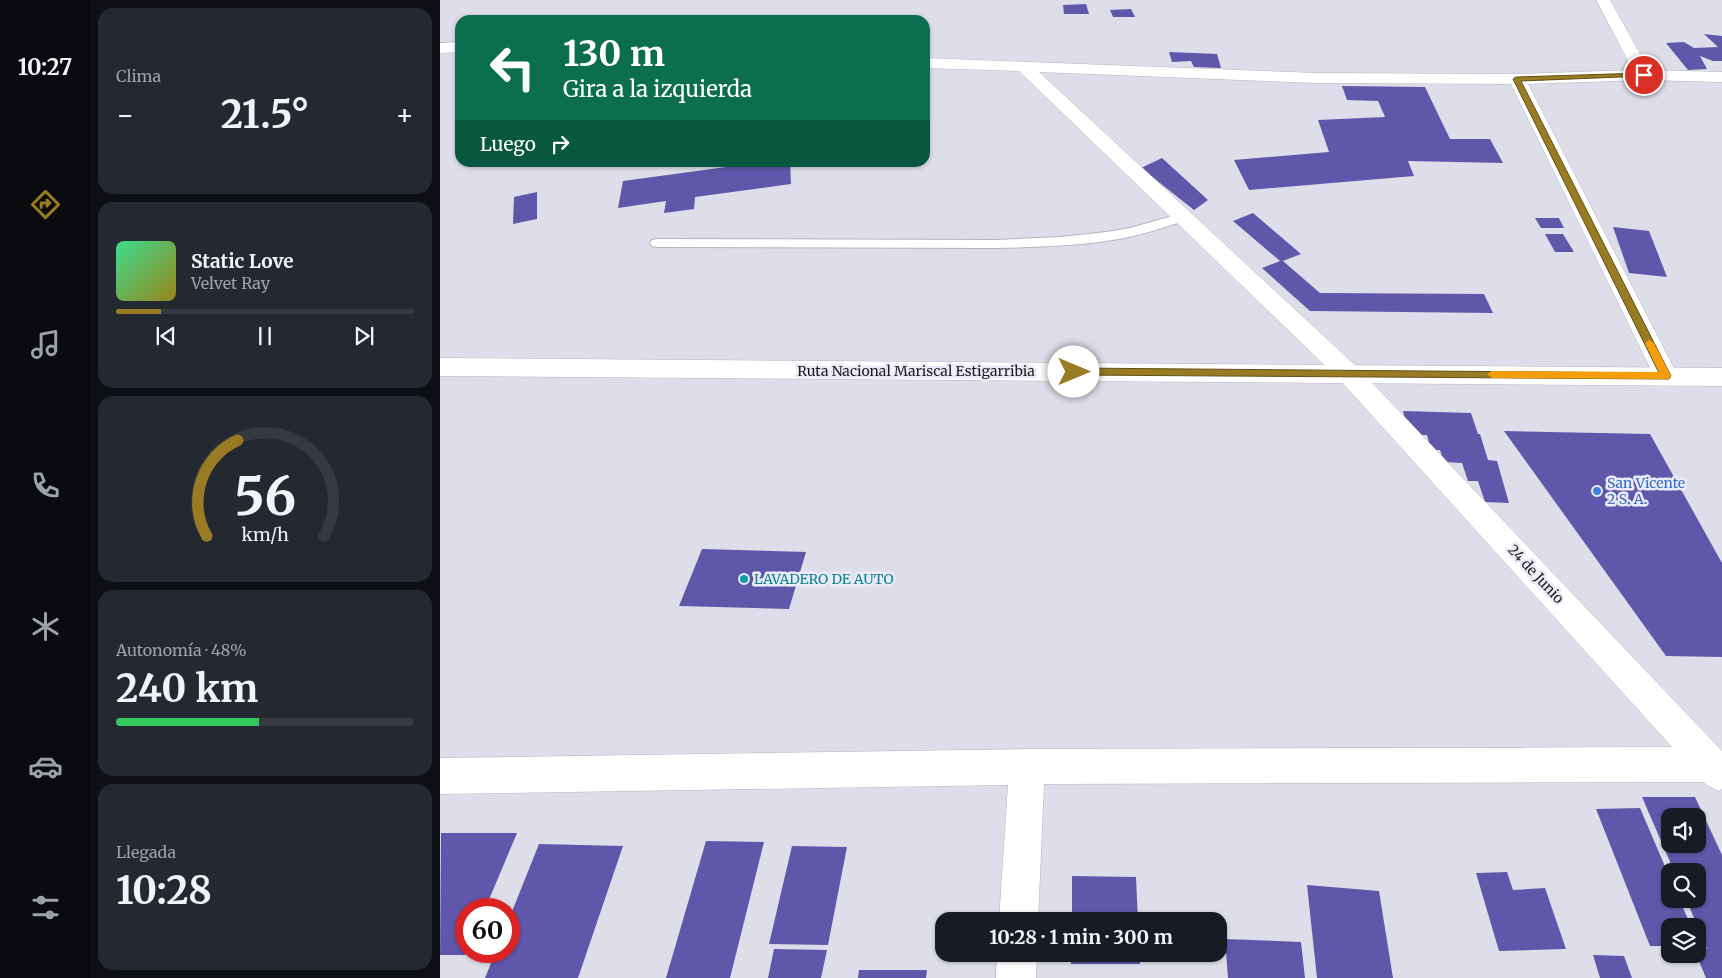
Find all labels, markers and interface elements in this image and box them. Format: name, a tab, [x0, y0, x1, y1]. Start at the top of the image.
text: 130 m	[563, 32, 665, 76]
icon: left	[480, 35, 545, 100]
text: 10:27	[18, 53, 72, 81]
pin	[1623, 54, 1665, 96]
icon: arrive	[1630, 61, 1658, 89]
text: Clima	[116, 66, 161, 86]
text: Gira a la izquierda	[563, 75, 752, 103]
text: 21.5°	[221, 91, 309, 138]
text: −	[116, 97, 135, 133]
text: +	[395, 97, 414, 133]
icon: right	[546, 130, 574, 158]
text: Luego	[480, 132, 536, 156]
icon: directions	[28, 187, 63, 222]
text: Static Love	[191, 249, 294, 273]
text: Velvet Ray	[191, 273, 270, 293]
icon: previous	[152, 322, 180, 350]
icon: pause	[251, 322, 279, 350]
icon: next	[350, 322, 378, 350]
icon: music	[28, 327, 63, 362]
position arrow	[1047, 345, 1099, 397]
street label: Ruta Nacional Mariscal Estigarribia	[797, 362, 1035, 380]
text: 56	[234, 464, 296, 529]
icon: phone	[28, 468, 63, 503]
place label: San Vicente 2 S. A.	[1607, 474, 1685, 508]
marker: San Vicente 2 S. A.	[1591, 485, 1603, 497]
text: km/h	[241, 523, 289, 546]
street label: 24 de Junio	[1504, 541, 1568, 607]
place label: LAVADERO DE AUTO	[754, 570, 894, 588]
marker: LAVADERO DE AUTO	[738, 573, 750, 585]
icon: climate	[28, 609, 63, 644]
text: Autonomía · 48%	[116, 640, 247, 660]
text: 240 km	[116, 665, 258, 712]
icon: car	[28, 749, 63, 784]
map controls	[1661, 808, 1706, 963]
button: sound	[1661, 808, 1706, 853]
text: Llegada	[116, 842, 176, 862]
button: search	[1661, 863, 1706, 908]
text: 10:28	[116, 867, 212, 914]
icon: filters	[28, 890, 63, 925]
speed limit sign: 60	[455, 898, 520, 963]
button: layers	[1661, 918, 1706, 963]
text: 10:28 · 1 min · 300 m	[989, 925, 1173, 949]

